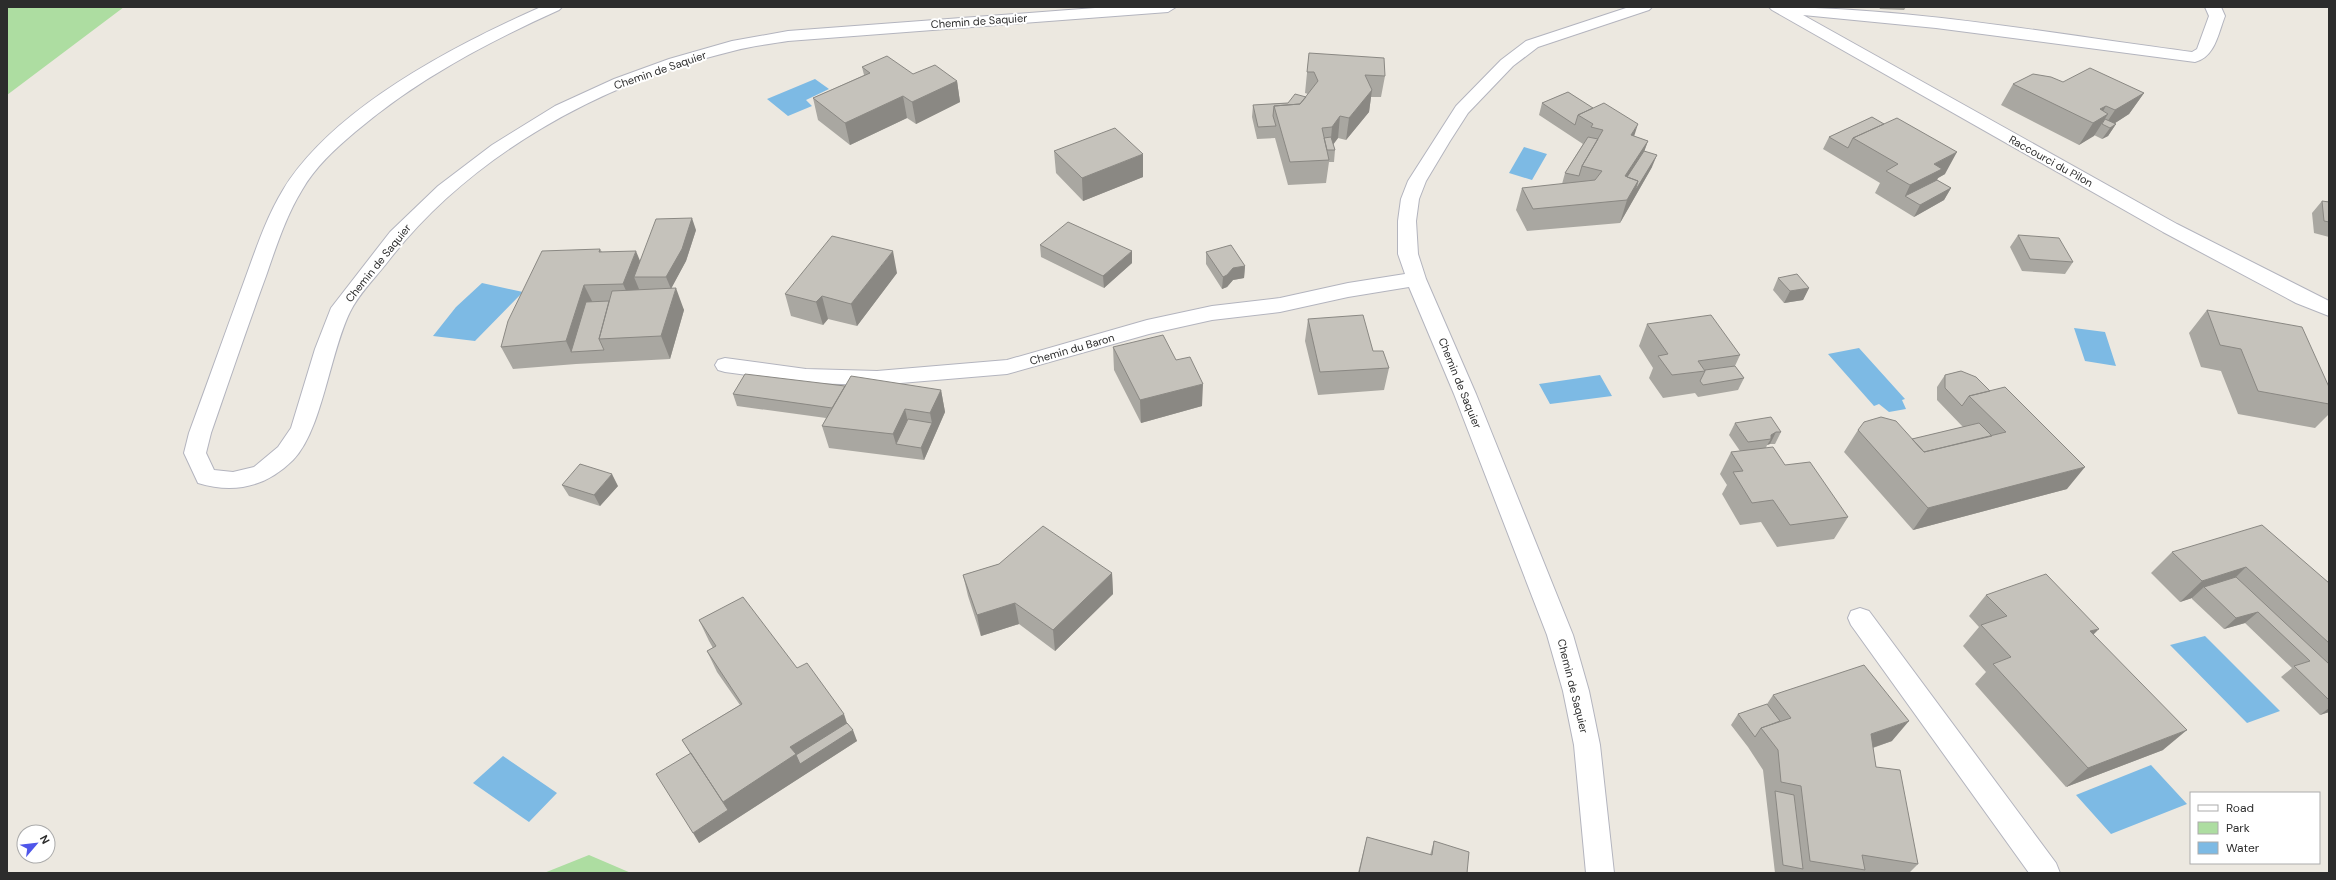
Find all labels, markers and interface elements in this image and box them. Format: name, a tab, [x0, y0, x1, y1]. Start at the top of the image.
street label: Chemin de Saquier	[930, 11, 1028, 31]
street label: Chemin de Saquier	[612, 48, 708, 92]
street label: Raccourci du Pilon	[2007, 132, 2095, 190]
street label: Chemin de Saquier	[342, 221, 414, 305]
street label: Chemin du Baron	[1028, 330, 1116, 368]
street label: Chemin de Saquier	[1435, 336, 1485, 430]
street label: Chemin de Saquier	[1555, 637, 1591, 735]
legend	[2190, 792, 2320, 864]
text: Road	[2226, 800, 2254, 816]
text: Park	[2226, 820, 2250, 836]
north arrow	[16, 824, 56, 864]
text: N	[37, 832, 53, 846]
text: Water	[2226, 840, 2260, 856]

